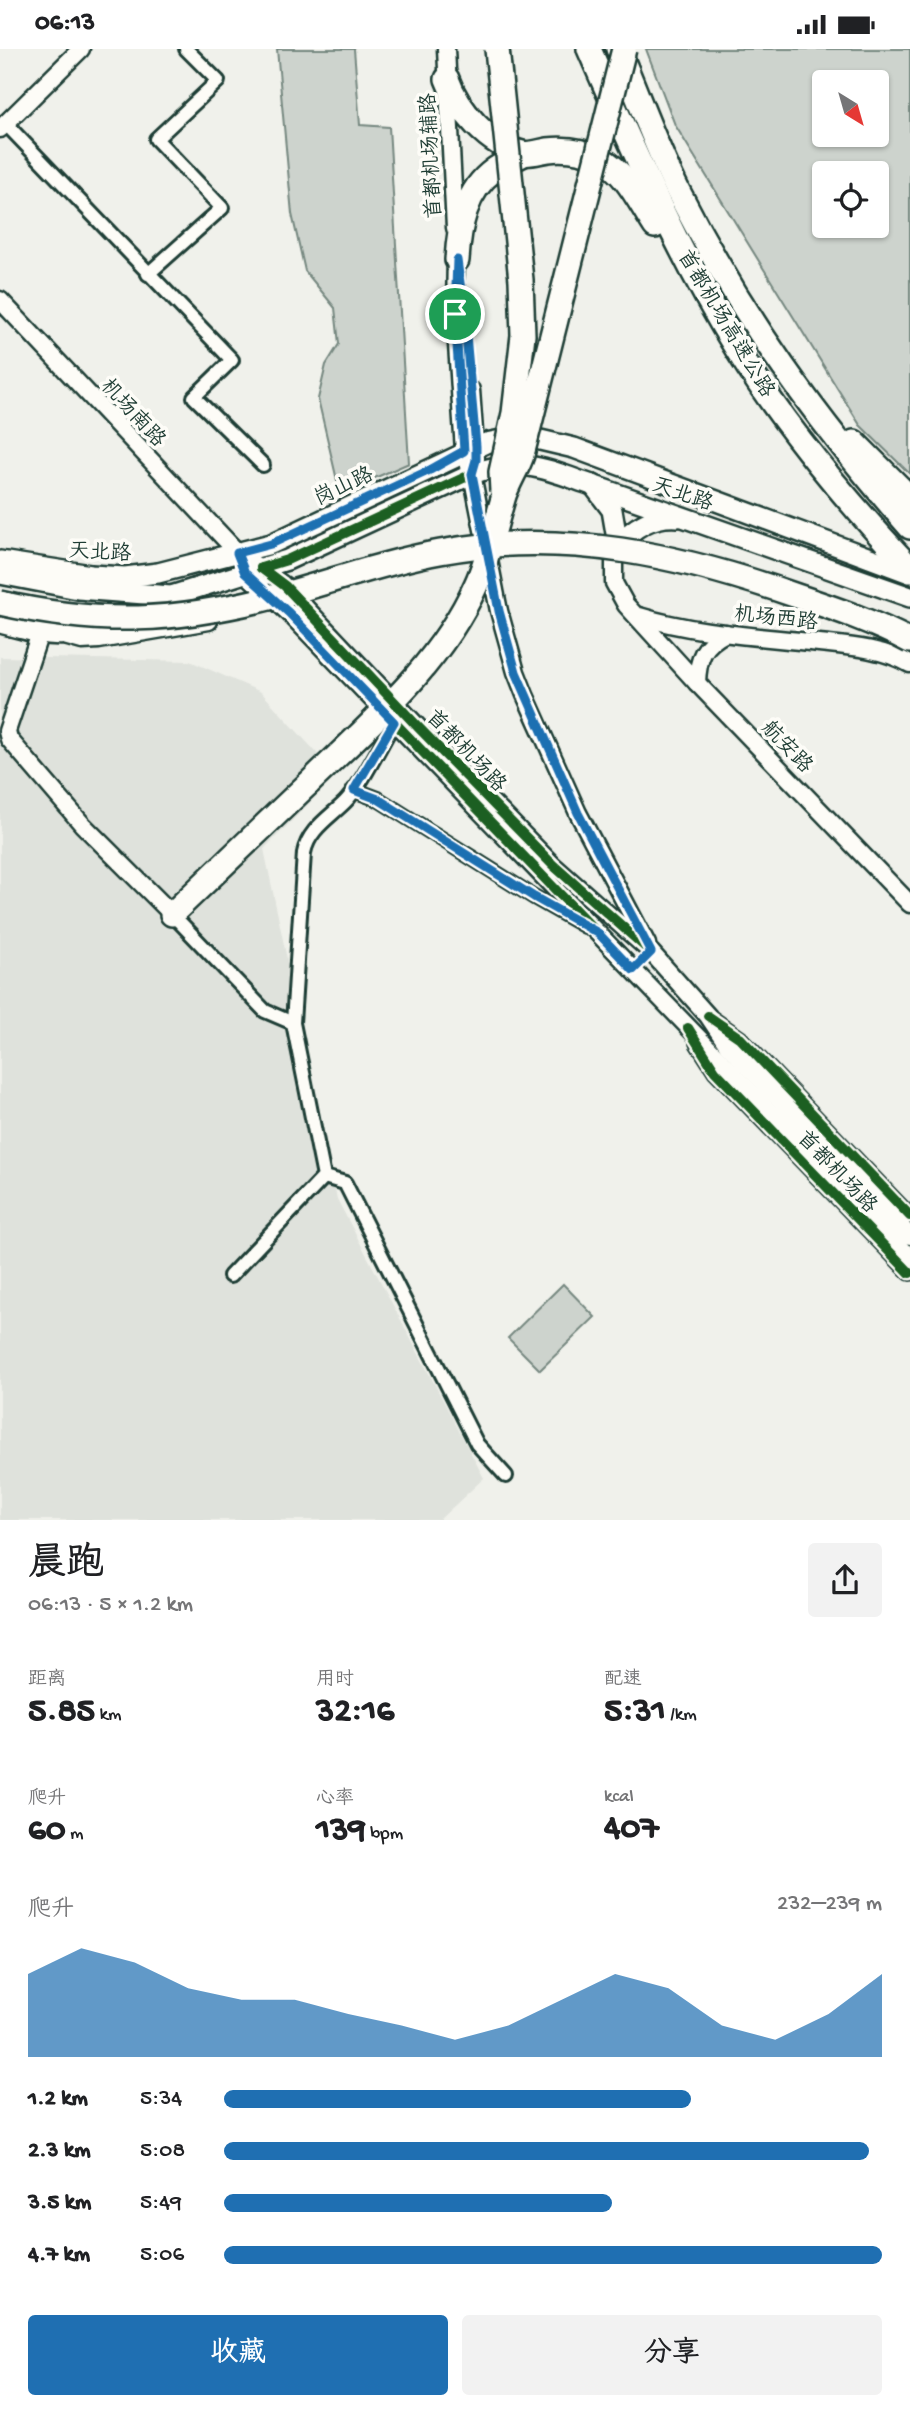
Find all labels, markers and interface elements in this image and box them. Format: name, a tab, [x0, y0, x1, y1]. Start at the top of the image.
text: 06:13	[35, 9, 95, 40]
north arrow	[812, 70, 889, 147]
map controls	[812, 70, 889, 238]
street label: 首都机场辅路	[416, 92, 449, 219]
button: locate	[812, 161, 889, 238]
street label: 首都机场高速公路	[670, 245, 780, 403]
pin	[425, 284, 485, 344]
icon: arrive	[436, 295, 474, 333]
street label: 机场南路	[94, 374, 171, 454]
street label: 岗山路	[310, 462, 378, 513]
street label: 天北路	[648, 472, 716, 518]
street label: 天北路	[68, 538, 132, 569]
street label: 机场西路	[733, 602, 819, 637]
street label: 首都机场路	[419, 705, 511, 799]
street label: 航安路	[755, 716, 818, 780]
street label: 首都机场路	[790, 1126, 882, 1220]
button: share	[808, 1543, 882, 1617]
text: 晨跑	[28, 1544, 104, 1588]
text: 06:13 · 5 × 1.2 km	[28, 1592, 193, 1619]
text: 距离	[28, 1669, 66, 1692]
text: 用时	[316, 1669, 354, 1692]
text: 配速	[604, 1669, 642, 1692]
text: 5.85	[28, 1692, 95, 1733]
text: 32:16	[316, 1692, 394, 1733]
text: 5:31	[604, 1692, 666, 1733]
text: km	[95, 1704, 121, 1727]
text: /km	[666, 1704, 697, 1727]
text: kcal	[604, 1786, 634, 1809]
text: 爬升	[28, 1788, 66, 1811]
text: 心率	[316, 1788, 354, 1811]
text: 407	[604, 1809, 659, 1850]
text: 60	[28, 1811, 66, 1852]
text: 139	[316, 1811, 366, 1852]
text: m	[66, 1823, 84, 1846]
text: bpm	[366, 1823, 403, 1846]
text: 232–239 m	[777, 1891, 882, 1918]
text: 爬升	[28, 1897, 74, 1924]
text: 1.2 km	[28, 2086, 88, 2113]
text: 5:34	[140, 2086, 182, 2113]
text: 2.3 km	[28, 2138, 90, 2165]
text: 5:08	[140, 2138, 185, 2165]
text: 3.5 km	[28, 2190, 91, 2217]
text: 5:49	[140, 2190, 182, 2217]
text: 4.7 km	[28, 2242, 90, 2269]
text: 5:06	[140, 2242, 184, 2269]
button: 收藏	[28, 2315, 448, 2395]
button: 分享	[462, 2315, 882, 2395]

